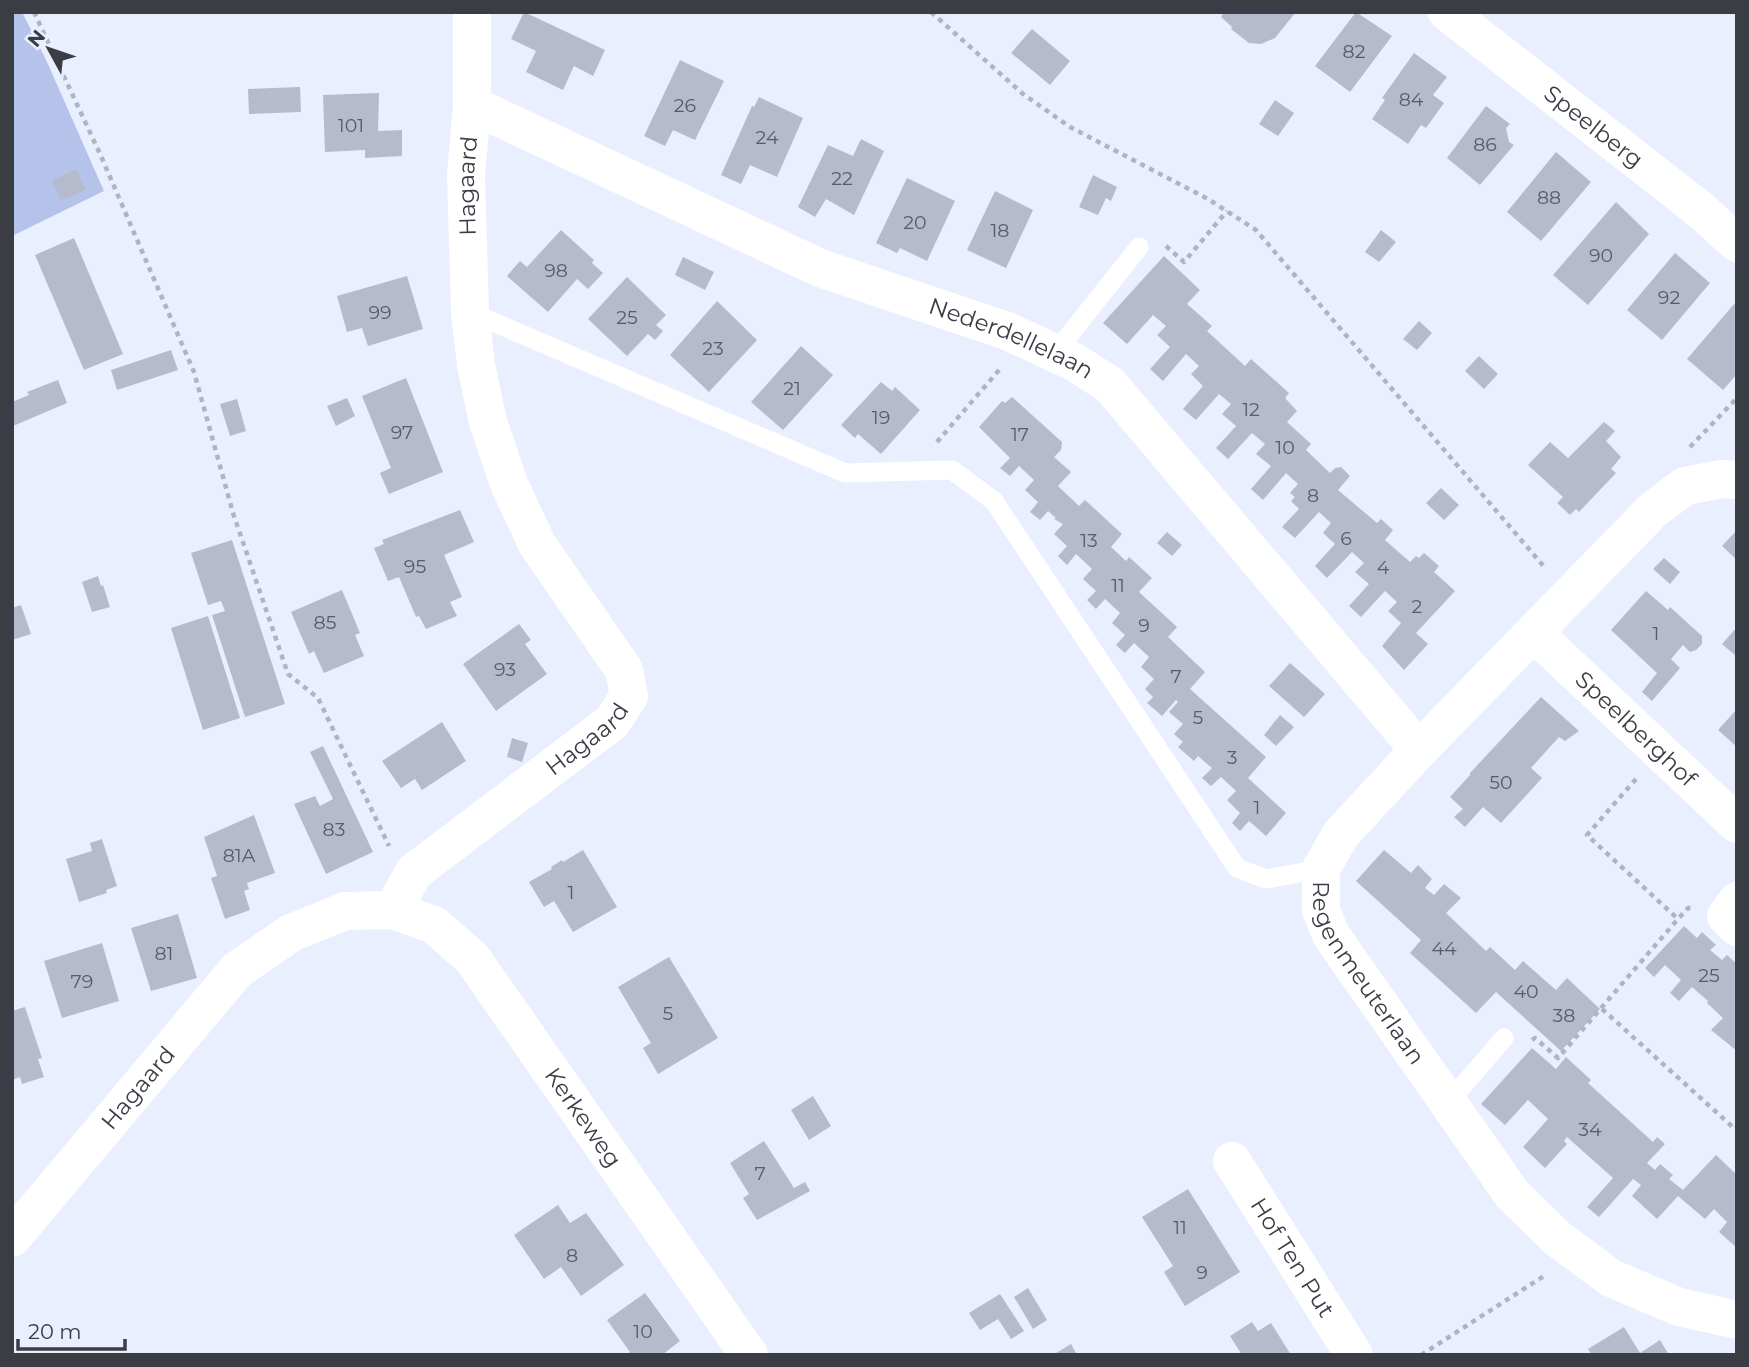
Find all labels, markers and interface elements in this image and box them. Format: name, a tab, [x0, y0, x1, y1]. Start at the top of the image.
north arrow	[14, 14, 84, 84]
text: N	[23, 25, 50, 52]
house number: 82	[1343, 40, 1366, 63]
street label: Speelberg	[1538, 79, 1649, 174]
house number: 84	[1399, 88, 1424, 111]
house number: 26	[674, 94, 696, 117]
house number: 101	[338, 114, 364, 137]
house number: 24	[756, 126, 779, 149]
house number: 86	[1473, 133, 1497, 156]
street label: Hagaard	[452, 135, 483, 236]
house number: 22	[831, 167, 853, 190]
house number: 88	[1537, 186, 1561, 209]
house number: 20	[903, 211, 927, 234]
house number: 18	[991, 219, 1009, 242]
house number: 90	[1589, 244, 1613, 267]
house number: 98	[544, 259, 568, 282]
house number: 92	[1658, 286, 1680, 309]
street label: Nederdellelaan	[925, 292, 1099, 385]
house number: 99	[368, 301, 392, 324]
house number: 25	[616, 306, 638, 329]
house number: 23	[702, 337, 724, 360]
house number: 21	[783, 377, 801, 400]
house number: 12	[1242, 398, 1260, 421]
house number: 19	[872, 406, 890, 429]
house number: 97	[391, 421, 413, 444]
house number: 17	[1011, 423, 1029, 446]
house number: 10	[1275, 436, 1295, 459]
house number: 8	[1307, 484, 1319, 507]
house number: 6	[1340, 527, 1352, 550]
house number: 13	[1080, 529, 1098, 552]
house number: 95	[404, 555, 426, 578]
house number: 4	[1377, 556, 1390, 579]
house number: 11	[1111, 574, 1125, 597]
house number: 2	[1412, 595, 1423, 618]
house number: 85	[314, 611, 337, 634]
house number: 9	[1138, 614, 1150, 637]
house number: 1	[1653, 622, 1659, 645]
house number: 93	[494, 658, 516, 681]
house number: 7	[1170, 665, 1182, 688]
street label: Speelberghof	[1570, 665, 1703, 793]
street label: Hagaard	[540, 698, 635, 781]
house number: 5	[1193, 706, 1204, 729]
house number: 3	[1227, 746, 1237, 769]
house number: 50	[1489, 771, 1513, 794]
house number: 1	[1254, 796, 1260, 819]
house number: 83	[323, 818, 345, 841]
house number: 81A	[223, 844, 256, 867]
house number: 1	[568, 881, 574, 904]
street label: Regenmeuterlaan	[1307, 881, 1431, 1070]
house number: 44	[1431, 937, 1457, 960]
house number: 81	[155, 942, 173, 965]
house number: 25	[1698, 964, 1720, 987]
house number: 79	[71, 970, 93, 993]
house number: 40	[1513, 980, 1539, 1003]
house number: 5	[663, 1002, 674, 1025]
house number: 38	[1553, 1004, 1575, 1027]
street label: Hagaard	[95, 1041, 181, 1135]
street label: Kerkeweg	[539, 1062, 628, 1173]
house number: 34	[1578, 1118, 1602, 1141]
house number: 7	[754, 1162, 766, 1185]
street label: Hof Ten Put	[1245, 1193, 1341, 1322]
house number: 11	[1173, 1216, 1187, 1239]
house number: 8	[566, 1244, 578, 1267]
house number: 9	[1196, 1261, 1208, 1284]
scale bar	[18, 1308, 124, 1352]
text: 20 m	[28, 1319, 82, 1344]
house number: 10	[633, 1320, 653, 1343]

